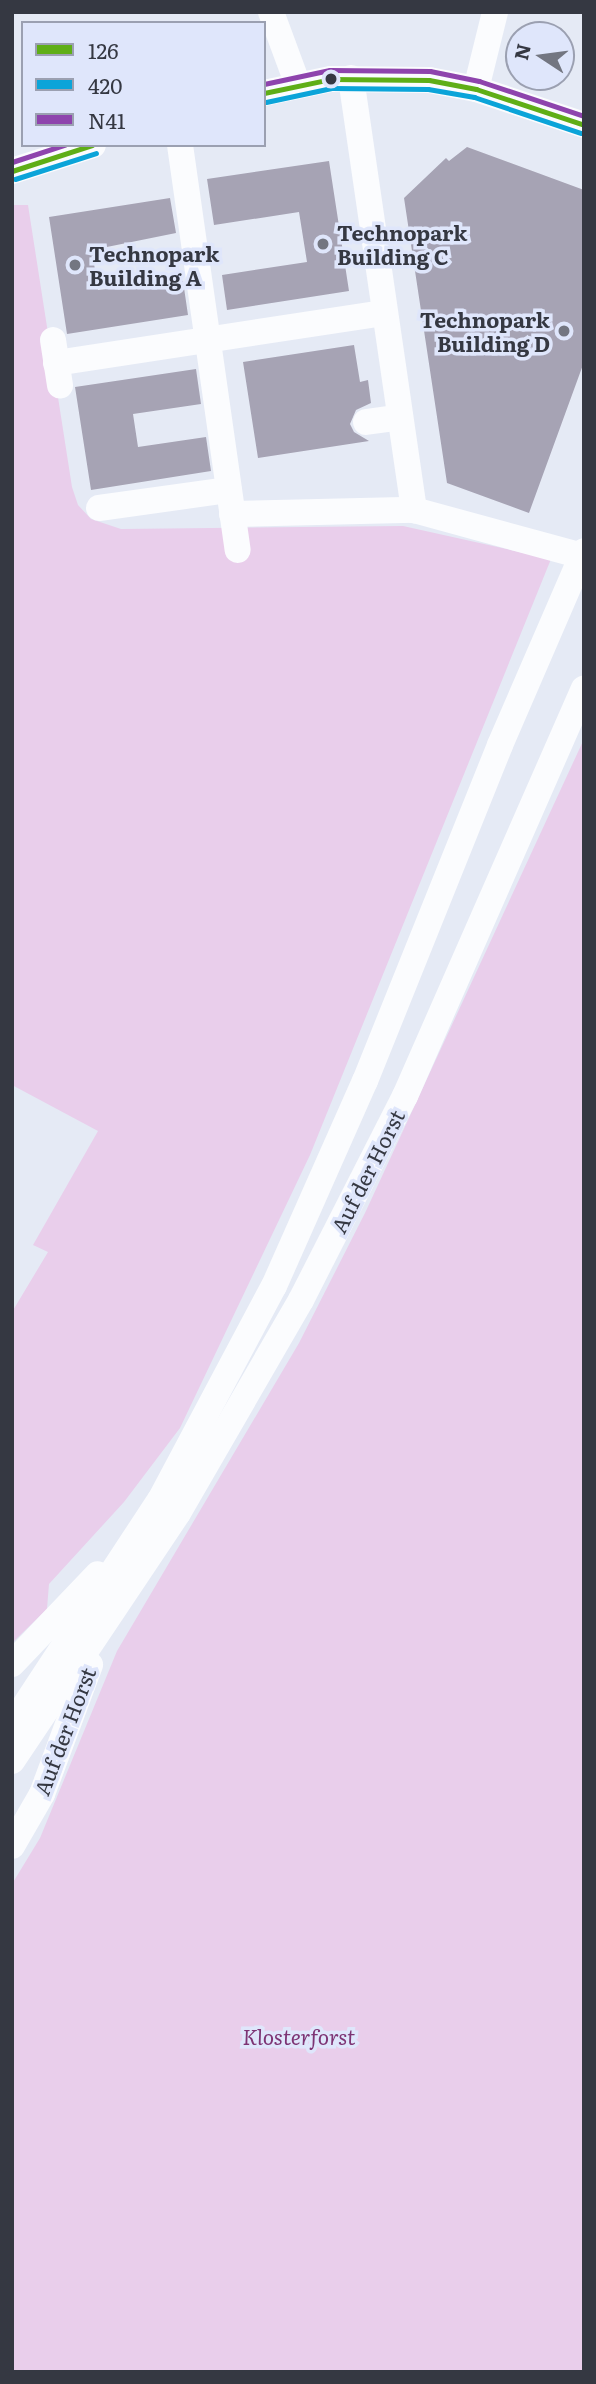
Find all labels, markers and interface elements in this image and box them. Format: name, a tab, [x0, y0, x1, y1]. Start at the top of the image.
legend	[21, 21, 266, 147]
north arrow	[505, 21, 575, 91]
text: 126	[88, 34, 118, 65]
text: N	[506, 41, 537, 63]
text: 420	[88, 69, 122, 100]
unlabelled marker	[324, 72, 338, 86]
text: N41	[88, 104, 126, 135]
place label: Technopark Building C	[337, 219, 467, 269]
marker: Technopark Building C	[315, 236, 331, 252]
place label: Technopark Building A	[89, 240, 219, 290]
marker: Technopark Building A	[67, 257, 83, 273]
place label: Technopark Building D	[420, 306, 550, 356]
marker: Technopark Building D	[556, 323, 572, 339]
street label: Auf der Horst	[325, 1105, 409, 1237]
street label: Auf der Horst	[28, 1664, 100, 1798]
park label: Klosterforst	[243, 2023, 355, 2049]

